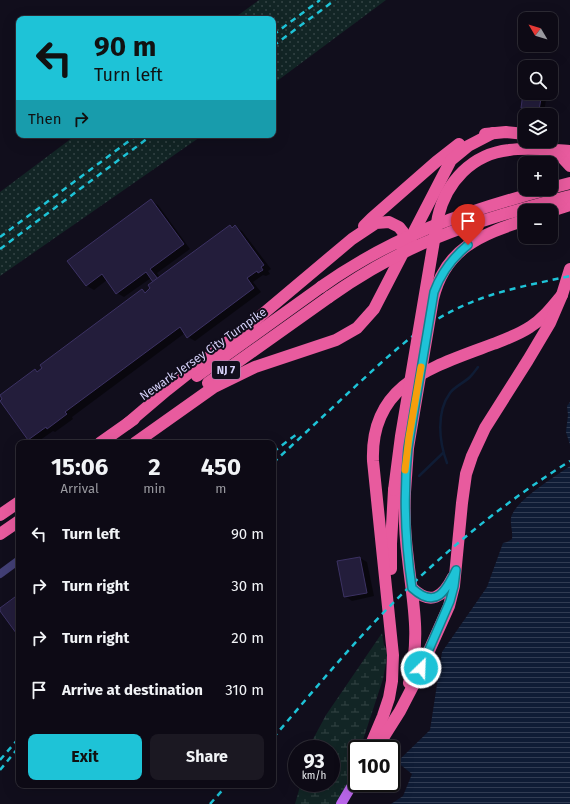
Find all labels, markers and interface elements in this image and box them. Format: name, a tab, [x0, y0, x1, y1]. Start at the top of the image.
north arrow	[518, 12, 558, 52]
map controls	[518, 12, 558, 244]
text: 90 m	[94, 30, 156, 63]
icon: left	[28, 32, 80, 84]
button: search	[518, 60, 558, 100]
text: Turn left	[94, 64, 163, 86]
icon: right	[70, 108, 92, 130]
button: layers	[518, 108, 558, 148]
text: Then	[28, 110, 62, 128]
button: +	[518, 156, 558, 196]
pin	[451, 204, 485, 245]
button: −	[518, 204, 558, 244]
icon: arrive	[457, 210, 479, 232]
street label: Newark-Jersey City Turnpike	[137, 305, 269, 403]
road number: NJ 7	[212, 361, 240, 379]
text: 15:06	[51, 453, 108, 481]
text: 2	[148, 453, 161, 481]
text: 450	[201, 453, 241, 481]
text: Arrival	[61, 481, 99, 496]
text: min	[143, 481, 166, 496]
text: m	[215, 481, 226, 496]
icon: left	[28, 523, 50, 545]
text: Turn left	[62, 525, 120, 543]
text: 90 m	[231, 525, 264, 543]
icon: right	[28, 575, 50, 597]
text: Turn right	[62, 577, 129, 595]
text: 30 m	[231, 577, 264, 595]
icon: right	[28, 627, 50, 649]
text: Turn right	[62, 629, 129, 647]
text: 20 m	[231, 629, 264, 647]
position arrow	[400, 647, 442, 689]
icon: arrive	[28, 679, 50, 701]
text: Arrive at destination	[62, 681, 203, 699]
text: 310 m	[225, 681, 264, 699]
button: Exit	[28, 734, 142, 780]
button: Share	[150, 734, 264, 780]
speed limit sign: 100	[348, 740, 400, 792]
text: 93	[303, 749, 325, 773]
text: km/h	[302, 770, 326, 782]

